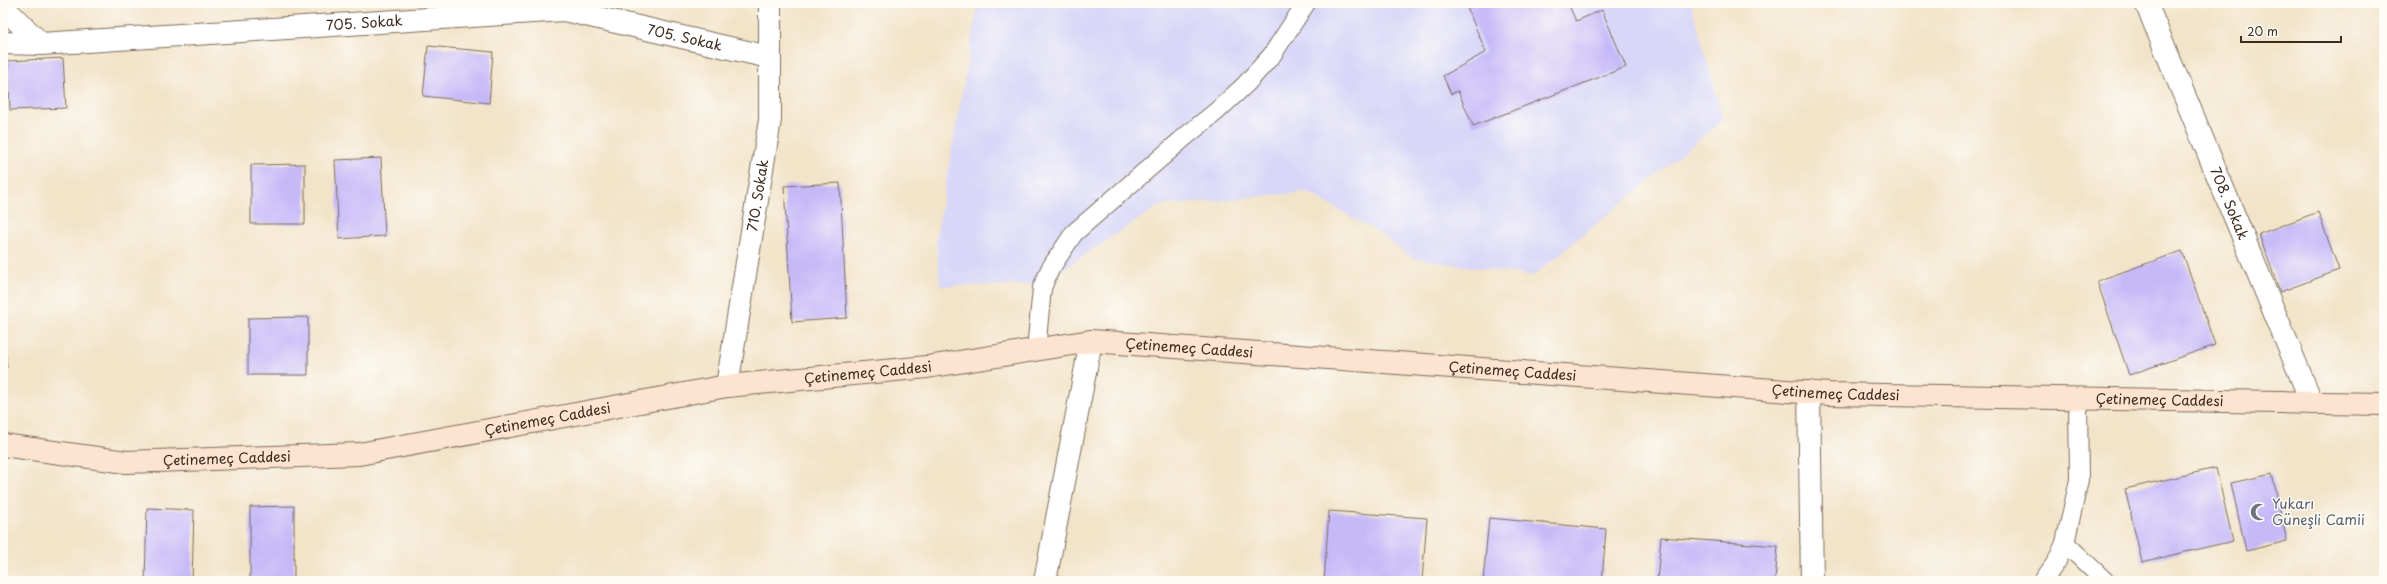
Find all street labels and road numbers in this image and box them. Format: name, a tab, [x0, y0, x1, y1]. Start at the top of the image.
street label: 705. Sokak	[325, 10, 403, 35]
street label: 705. Sokak	[645, 18, 725, 56]
street label: 710. Sokak	[741, 158, 773, 233]
street label: 708. Sokak	[2205, 164, 2254, 243]
street label: Çetinemeç Caddesi	[1125, 332, 1254, 363]
street label: Çetinemeç Caddesi	[803, 355, 933, 389]
street label: Çetinemeç Caddesi	[1448, 356, 1577, 386]
street label: Çetinemeç Caddesi	[1771, 379, 1900, 405]
street label: Çetinemeç Caddesi	[2095, 388, 2224, 411]
street label: Çetinemeç Caddesi	[483, 397, 612, 441]
street label: Çetinemeç Caddesi	[162, 445, 291, 471]

